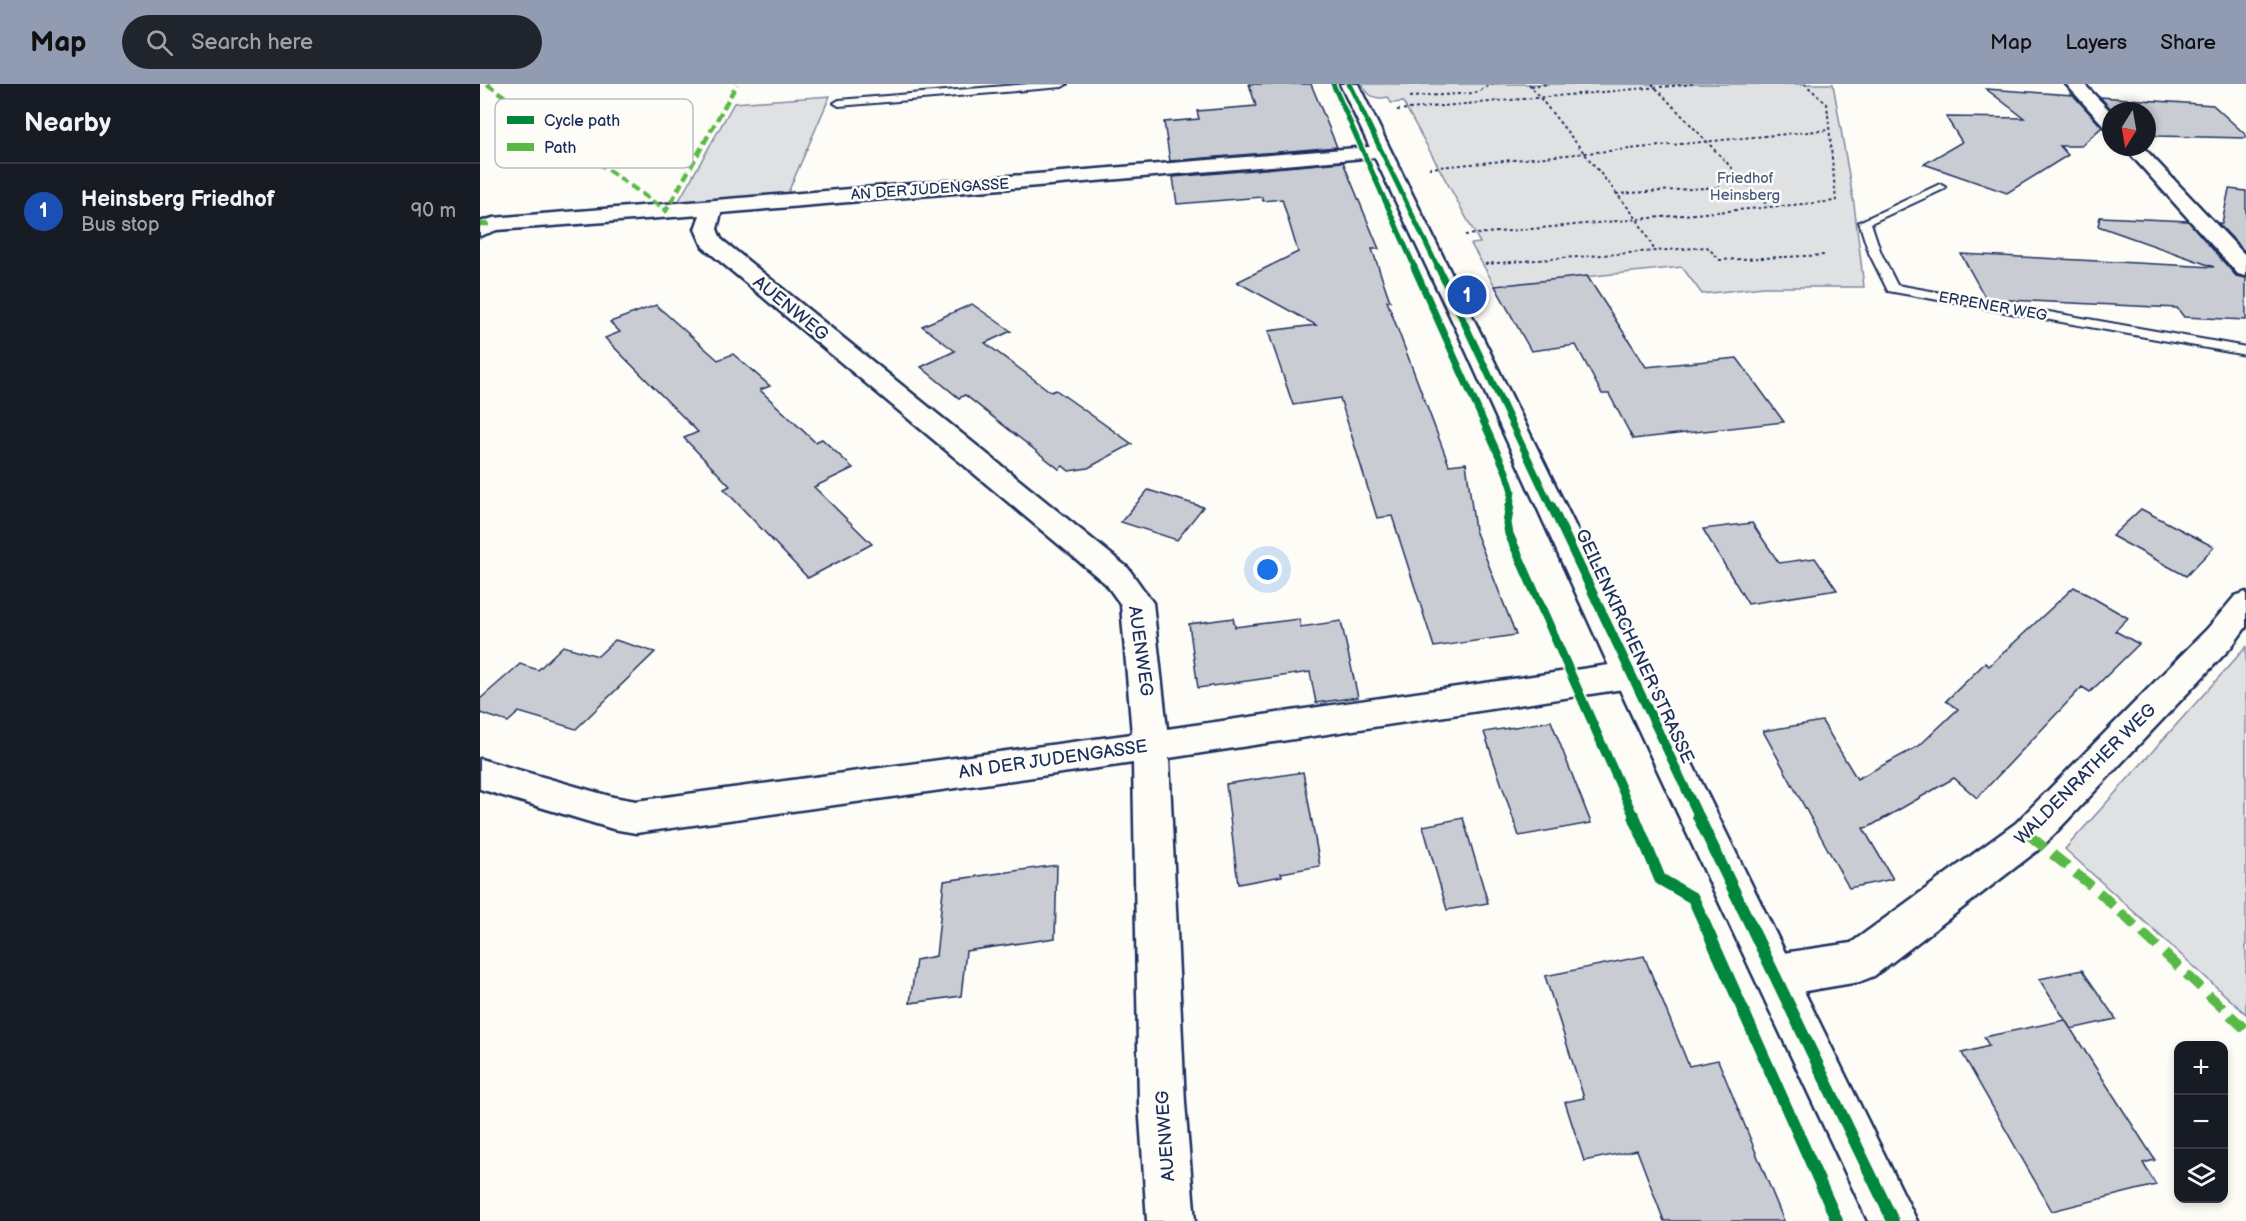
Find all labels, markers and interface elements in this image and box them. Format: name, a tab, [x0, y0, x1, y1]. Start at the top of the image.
search box	[122, 15, 542, 69]
text: Map	[30, 26, 86, 59]
icon: search	[143, 26, 176, 59]
text: Search here	[191, 29, 313, 56]
text: Map	[1990, 30, 2032, 55]
text: Layers	[2065, 30, 2127, 55]
text: Share	[2160, 30, 2216, 55]
legend	[495, 99, 693, 168]
north arrow	[2102, 102, 2156, 156]
text: Nearby	[24, 108, 111, 139]
text: Cycle path	[544, 112, 620, 131]
text: Path	[544, 139, 576, 158]
park label: Friedhof Heinsberg	[1710, 169, 1780, 205]
street label: AN DER JUDENGASSE	[850, 174, 1010, 205]
text: Heinsberg Friedhof	[81, 186, 275, 213]
text: 1	[39, 199, 48, 223]
text: 90 m	[411, 199, 456, 223]
text: Bus stop	[81, 213, 160, 237]
street label: AUENWEG	[749, 272, 833, 345]
pin: 1	[1448, 272, 1486, 318]
street label: ERPENER WEG	[1937, 288, 2049, 325]
street label: GEILENKIRCHENER STRASSE	[1571, 526, 1698, 767]
your location	[1253, 555, 1282, 584]
street label: AUENWEG	[1124, 605, 1157, 698]
street label: WALDENRATHER WEG	[2010, 699, 2160, 849]
street label: AN DER JUDENGASSE	[957, 736, 1149, 783]
map controls	[2174, 1041, 2228, 1203]
button: +	[2174, 1041, 2228, 1095]
street label: AUENWEG	[1152, 1090, 1179, 1182]
button: −	[2174, 1095, 2228, 1149]
button: layers	[2174, 1149, 2228, 1203]

